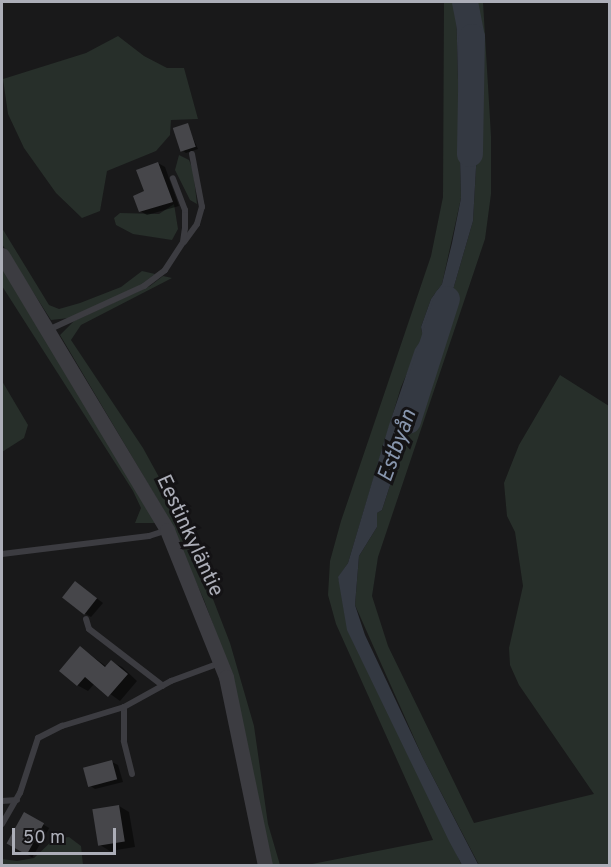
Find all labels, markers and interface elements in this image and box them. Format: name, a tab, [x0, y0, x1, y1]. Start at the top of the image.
water label: Estbyån	[373, 406, 423, 486]
street label: Eestinkyläntie	[150, 471, 228, 601]
scale bar	[15, 816, 118, 854]
text: 50 m	[23, 827, 65, 850]

